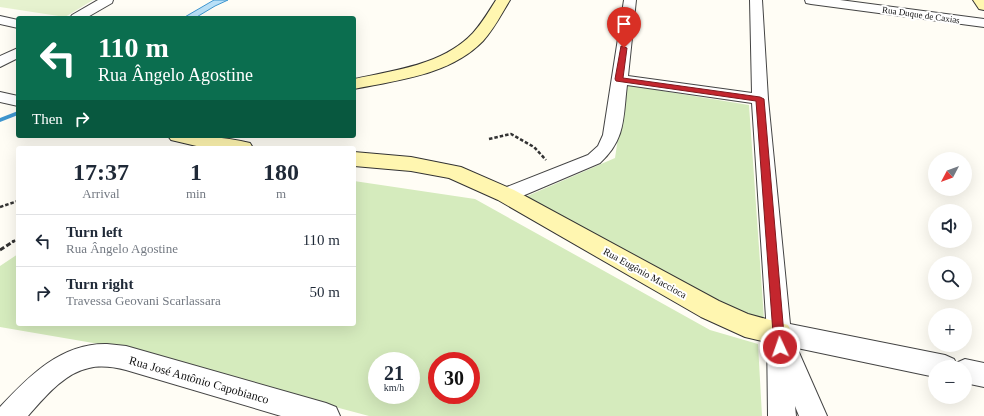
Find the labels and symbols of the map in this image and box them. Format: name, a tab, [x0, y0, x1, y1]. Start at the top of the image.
street label: Rua Duque de Caxias	[882, 5, 961, 25]
pin	[607, 7.0, 641, 48]
north arrow	[928, 152, 972, 196]
street label: Rua Eugênio Maccioca	[602, 246, 689, 301]
position arrow	[759, 326, 801, 368]
speed limit sign: 30	[428, 352, 480, 404]
street label: Rua José Antônio Capobianco	[127, 353, 271, 407]

